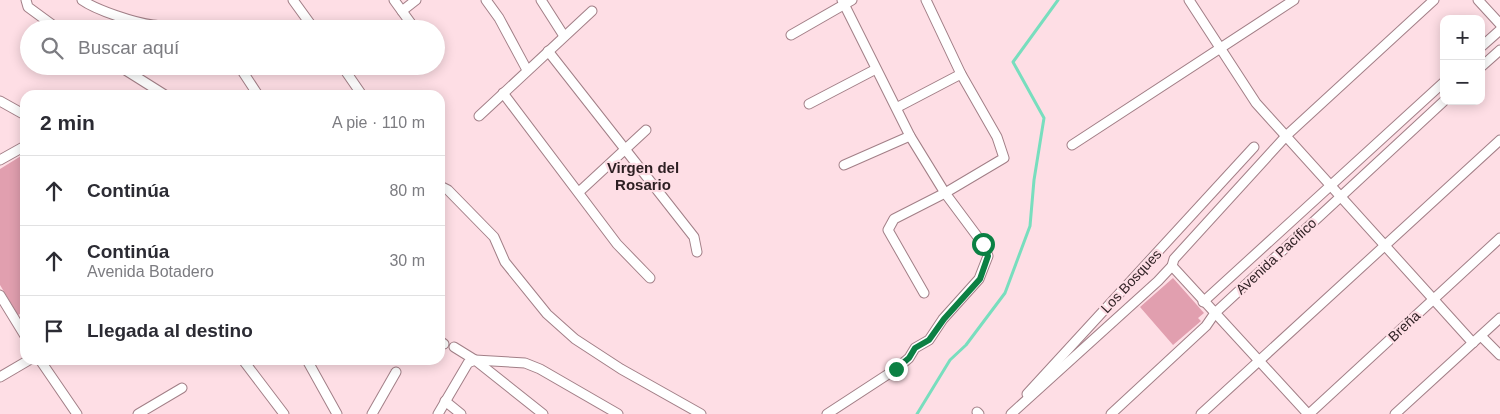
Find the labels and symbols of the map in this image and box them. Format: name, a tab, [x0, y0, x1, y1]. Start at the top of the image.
district label: Virgen del Rosario	[607, 159, 679, 193]
street label: Avenida Pacífico	[1233, 215, 1320, 297]
route start	[972, 233, 995, 256]
street label: Los Bosques	[1098, 246, 1164, 316]
street label: Breña	[1385, 307, 1423, 345]
route end	[885, 358, 908, 381]

